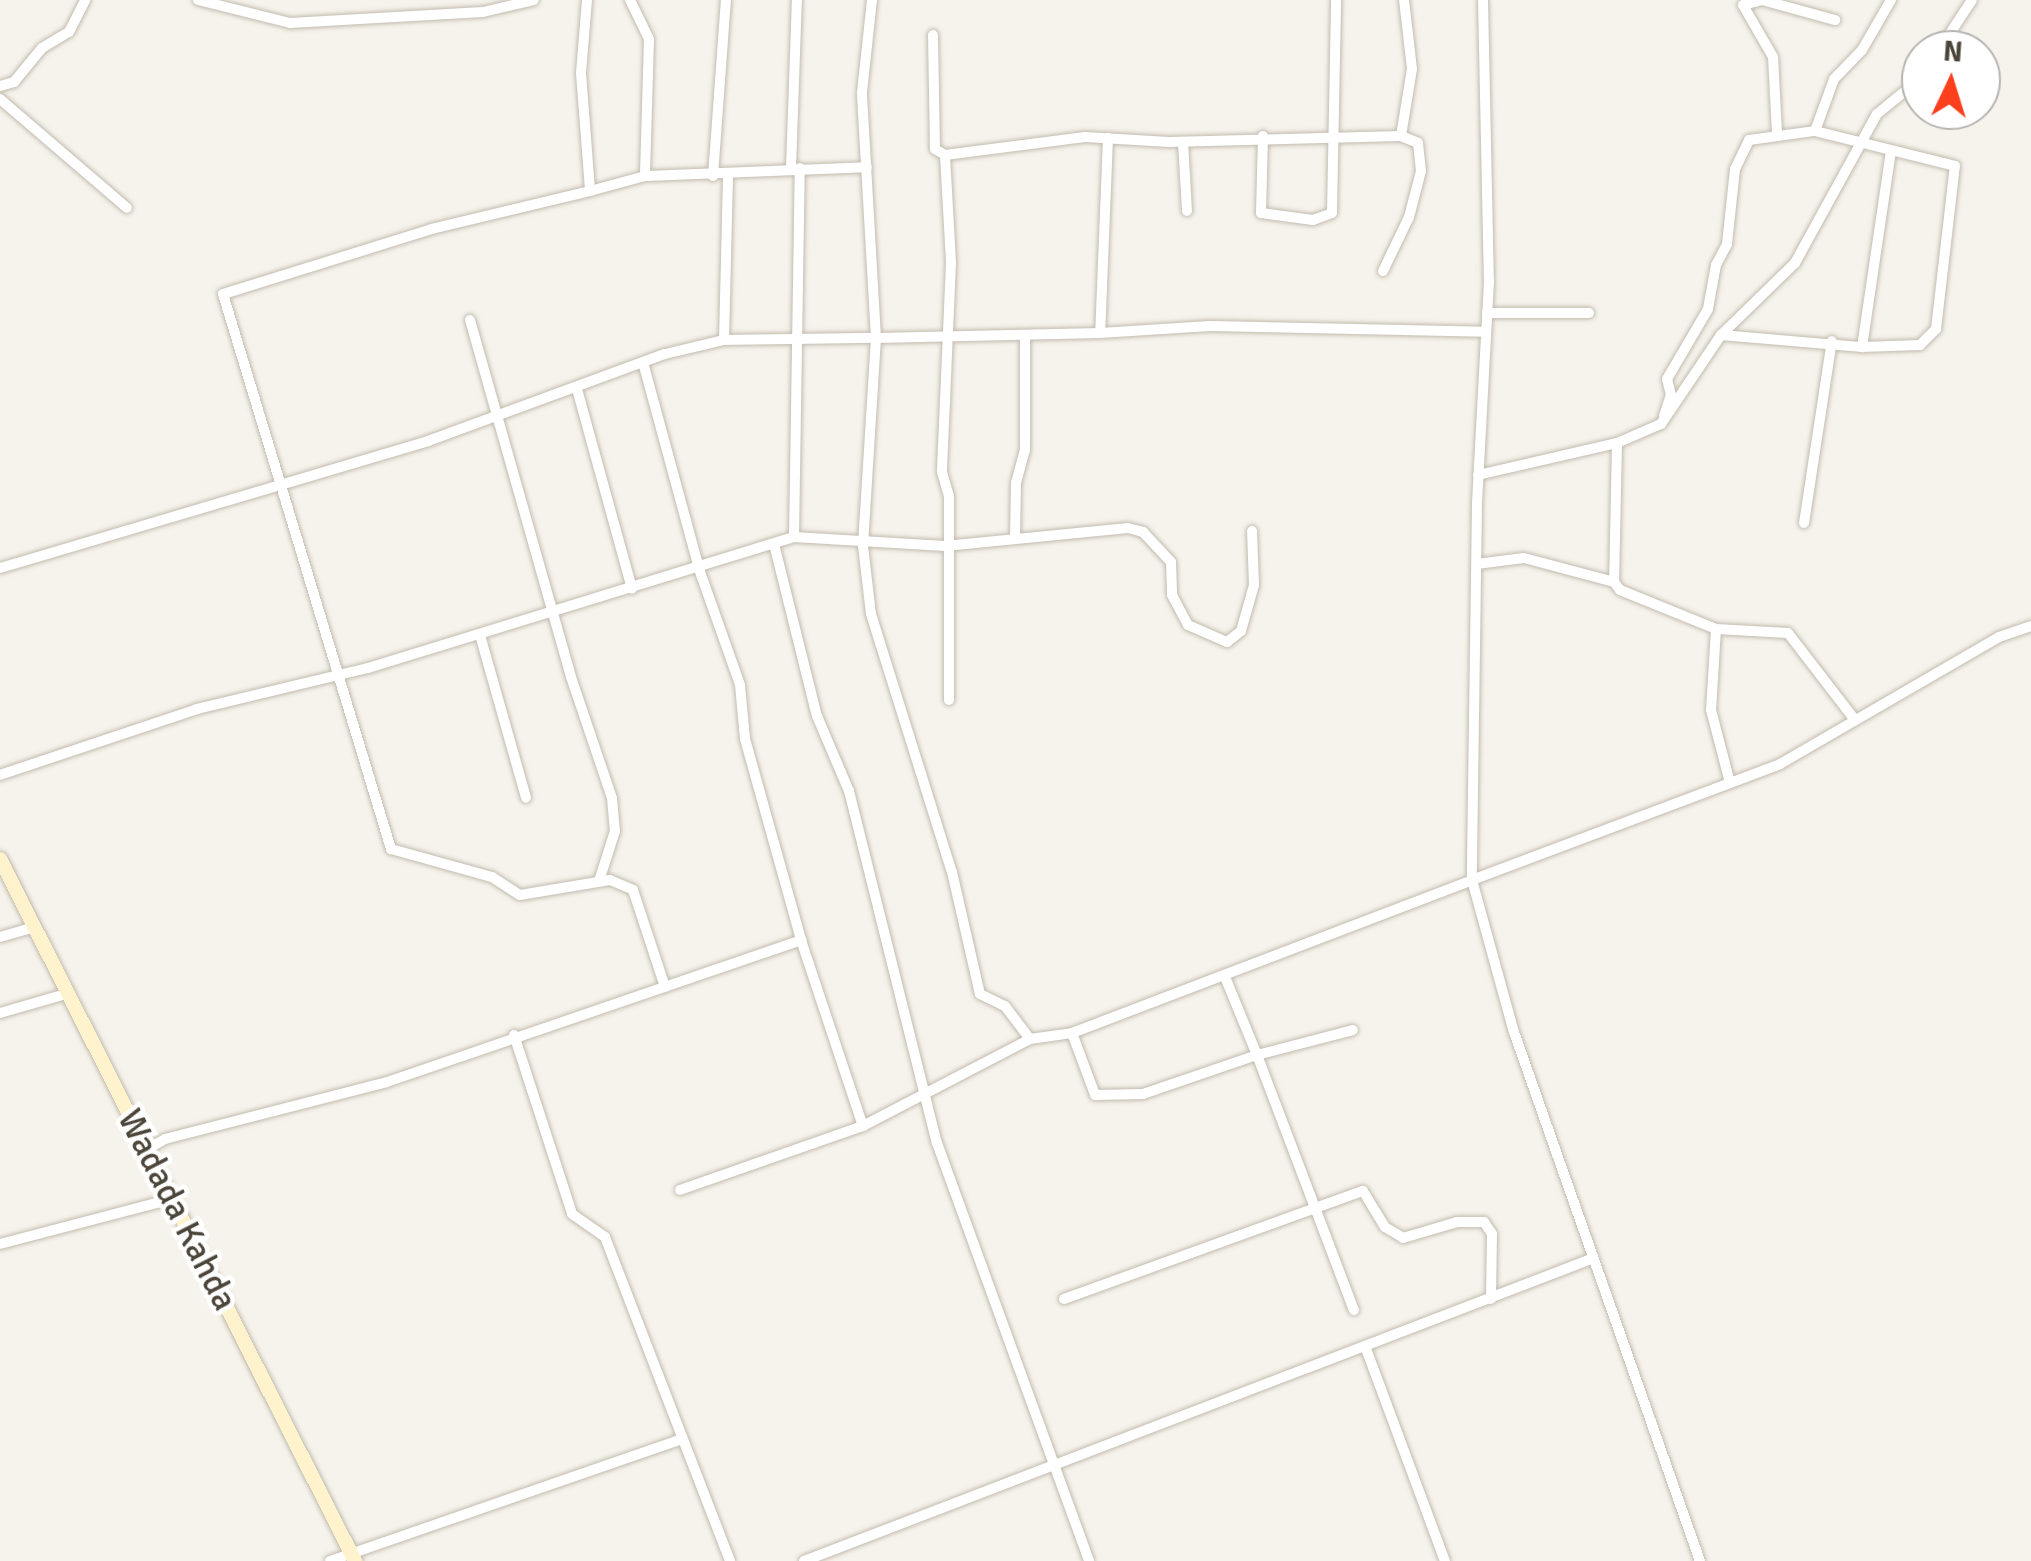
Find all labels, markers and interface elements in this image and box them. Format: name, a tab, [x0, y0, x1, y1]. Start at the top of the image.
north arrow	[1901, 30, 2001, 130]
text: N	[1942, 34, 1964, 70]
street label: Wadada Kahda	[108, 1102, 246, 1318]

